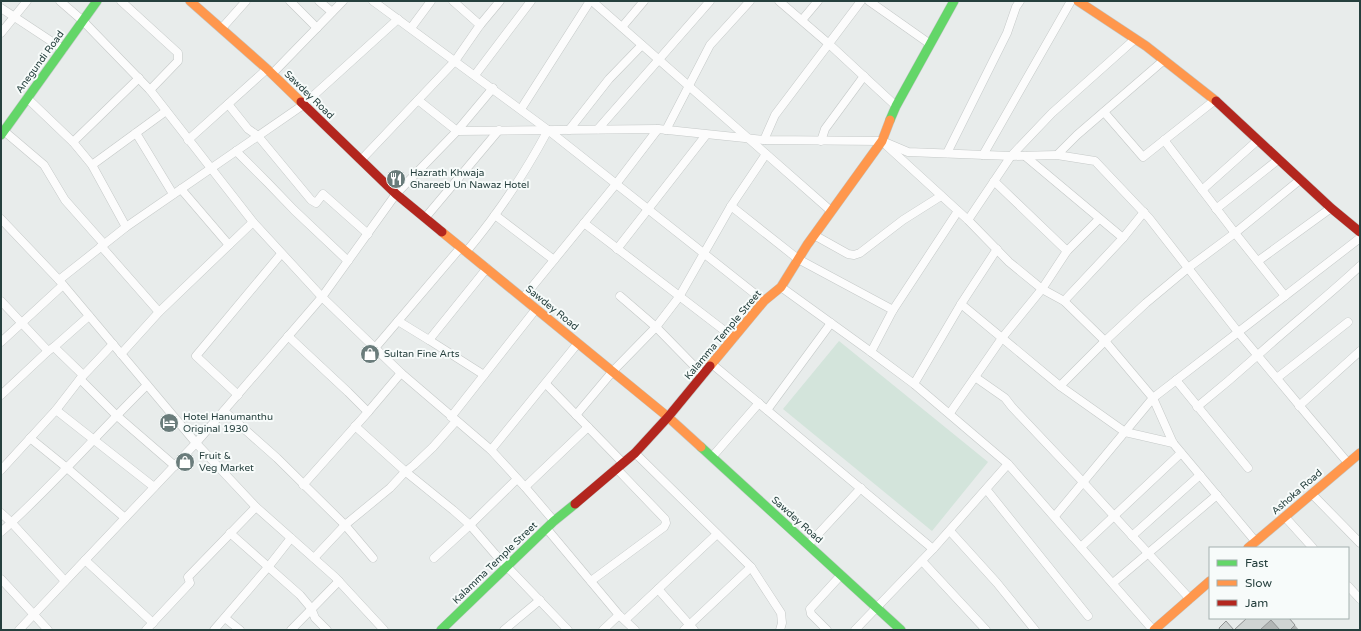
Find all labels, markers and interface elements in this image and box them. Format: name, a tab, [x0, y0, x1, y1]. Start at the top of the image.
street label: Anegundi Road	[13, 28, 67, 96]
street label: Sawdey Road	[282, 68, 336, 122]
place label: Hazrath Khwaja Ghareeb Un Nawaz Hotel	[410, 167, 529, 191]
restaurant icon: Hazrath Khwaja Ghareeb Un Nawaz Hotel	[385, 168, 407, 190]
street label: Sawdey Road	[523, 283, 581, 333]
street label: Kalamma Temple Street	[682, 288, 764, 382]
shop icon: Sultan Fine Arts	[359, 343, 381, 365]
place label: Sultan Fine Arts	[384, 348, 460, 360]
place label: Hotel Hanumanthu Original 1930	[183, 411, 273, 435]
hotel icon: Hotel Hanumanthu Original 1930	[158, 412, 180, 434]
place label: Fruit & Veg Market	[199, 450, 254, 474]
shop icon: Fruit & Veg Market	[174, 451, 196, 473]
street label: Ashoka Road	[1269, 467, 1325, 517]
street label: Sawdey Road	[769, 494, 825, 546]
street label: Kalamma Temple Street	[450, 519, 540, 607]
legend	[1209, 547, 1349, 619]
text: Fast	[1245, 556, 1269, 570]
text: Slow	[1245, 576, 1272, 590]
text: Jam	[1245, 596, 1268, 610]

